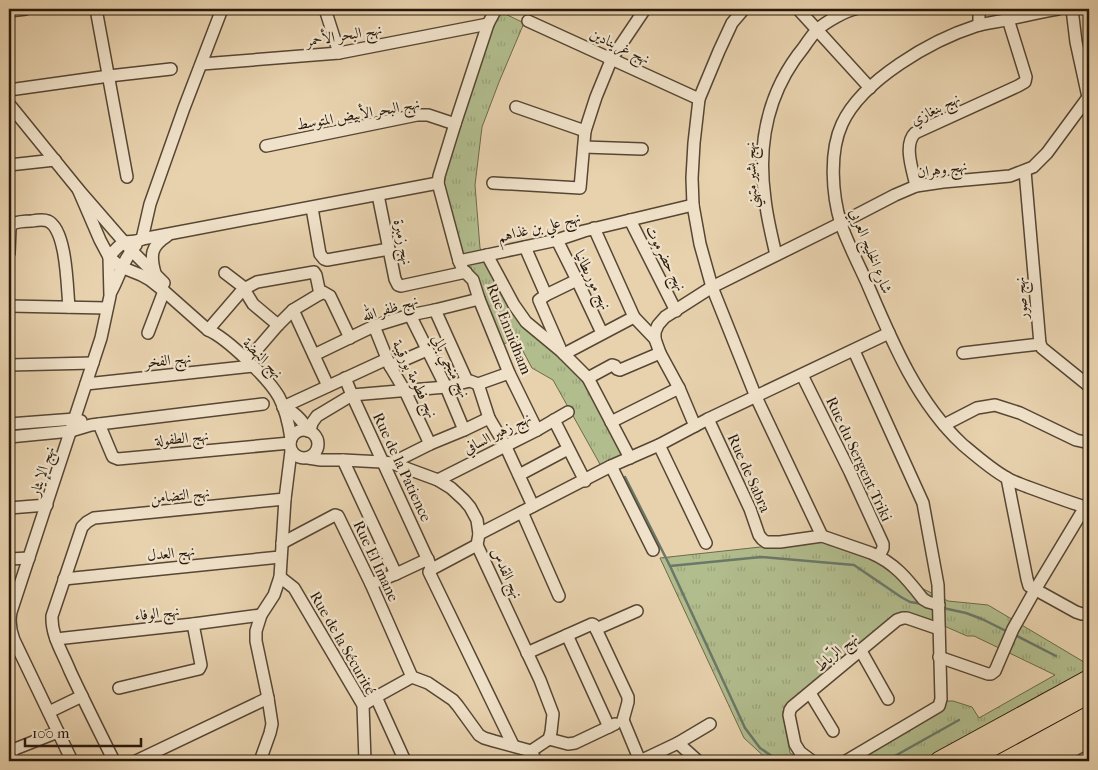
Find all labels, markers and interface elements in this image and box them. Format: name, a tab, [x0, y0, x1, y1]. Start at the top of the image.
street label: نهج البحر الأحمر	[302, 18, 384, 55]
street label: نهج غرينادين	[585, 24, 653, 72]
street label: نهج بنغازي	[907, 89, 965, 134]
street label: نهج البحر الأبيض المتوسط	[295, 92, 422, 139]
street label: نهج بشير متهني	[741, 141, 766, 209]
street label: نهج وهران	[916, 157, 969, 186]
street label: شارع الخليج العربي	[841, 206, 896, 298]
street label: نهج علي بن غذاهم	[496, 208, 584, 251]
street label: نهج زمبرة	[385, 218, 416, 267]
street label: نهج حضرموت	[637, 222, 690, 296]
street label: نهج موريطانيا	[566, 247, 615, 315]
street label: نهج صور	[1010, 276, 1037, 322]
street label: Rue Ennidham	[483, 281, 536, 378]
street label: نهج ظفر الله	[359, 288, 422, 330]
street label: نهج منجي بالي	[423, 331, 474, 403]
street label: نهج النهضة	[235, 334, 287, 386]
street label: نهج فطومة بورقيبة	[384, 337, 442, 423]
street label: نهج الفخر	[142, 349, 193, 377]
street label: Rue du Sergent Triki	[822, 394, 896, 525]
street label: نهج زهير السافي	[460, 408, 536, 462]
street label: Rue de la Patience	[369, 410, 435, 525]
street label: نهج الطفولة	[153, 426, 210, 455]
street label: Rue de Sabra	[724, 431, 775, 516]
street label: نهج الإيثار	[25, 444, 63, 502]
street label: نهج التضامن	[149, 483, 211, 512]
street label: Rue El Imane	[349, 518, 403, 605]
street label: نهج العدل	[146, 542, 196, 569]
street label: نهج القدس	[483, 545, 527, 604]
street label: Rue de la Sécurité	[306, 588, 380, 698]
street label: نهج الوفاء	[133, 602, 181, 629]
street label: نهج الرّباط	[809, 627, 865, 679]
scale bar	[25, 715, 141, 747]
text: 100 m	[32, 724, 70, 742]

